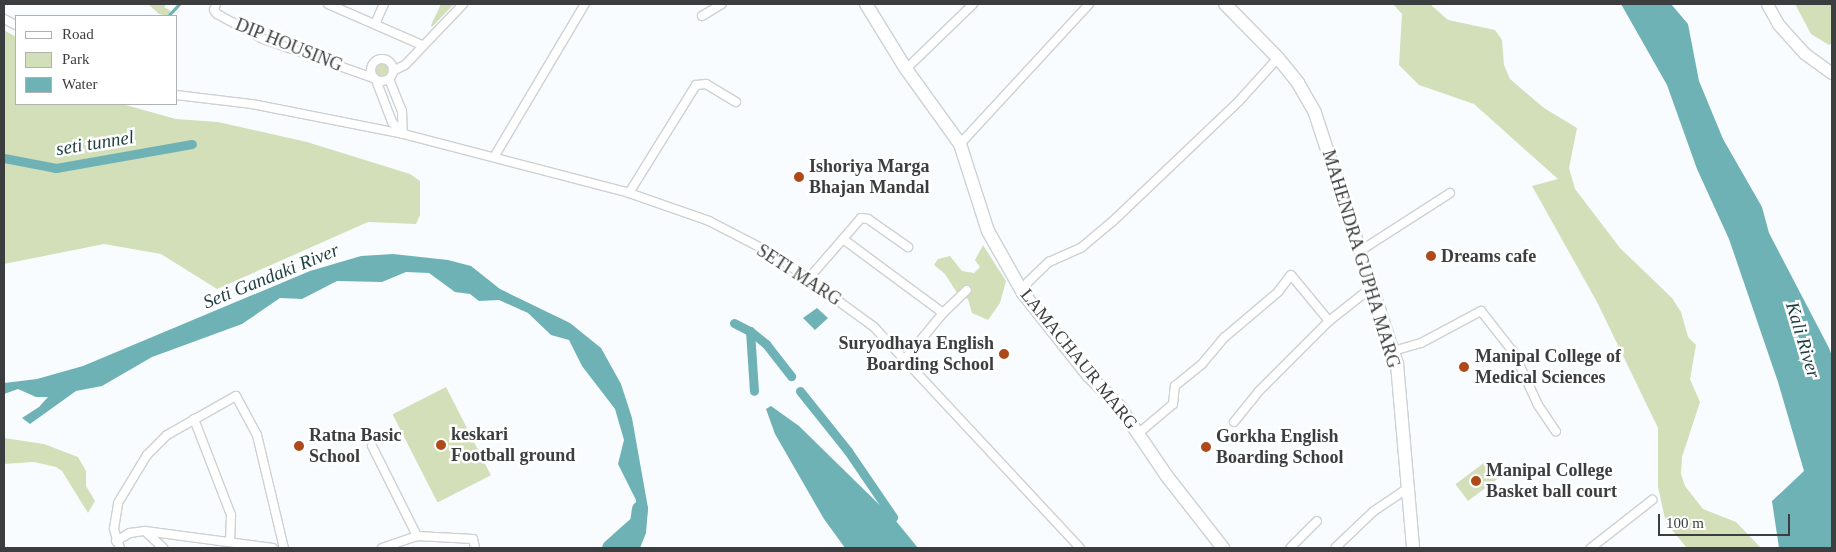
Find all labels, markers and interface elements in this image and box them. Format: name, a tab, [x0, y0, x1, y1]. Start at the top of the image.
street label: DIP HOUSING	[232, 14, 346, 76]
legend	[15, 15, 178, 105]
text: Road	[62, 26, 94, 42]
text: Park	[62, 51, 90, 67]
text: Water	[62, 76, 97, 92]
water label: seti tunnel	[54, 126, 136, 160]
street label: MAHENDRA GUPHA MARG	[1317, 146, 1405, 372]
place label: Ishoriya Marga Bhajan Mandal	[809, 156, 930, 198]
marker: Ishoriya Marga Bhajan Mandal	[793, 171, 805, 183]
water label: Seti Gandaki River	[200, 238, 342, 314]
street label: SETI MARG	[753, 240, 845, 310]
place label: Dreams cafe	[1441, 245, 1536, 267]
marker: Dreams cafe	[1425, 250, 1437, 262]
street label: LAMACHAUR MARG	[1016, 284, 1142, 434]
water label: Kali River	[1781, 299, 1825, 381]
place label: Suryodhaya English Boarding School	[838, 333, 994, 376]
place label: Manipal College of Medical Sciences	[1475, 346, 1621, 388]
marker: Suryodhaya English Boarding School	[998, 348, 1010, 360]
marker: Manipal College of Medical Sciences	[1457, 360, 1471, 374]
place label: keskari Football ground	[451, 424, 575, 466]
place label: Ratna Basic School	[309, 425, 402, 468]
place label: Gorkha English Boarding School	[1216, 426, 1344, 468]
marker: keskari Football ground	[435, 439, 447, 451]
marker: Ratna Basic School	[293, 440, 305, 452]
marker: Gorkha English Boarding School	[1200, 441, 1212, 453]
place label: Manipal College Basket ball court	[1486, 460, 1617, 502]
marker: Manipal College Basket ball court	[1470, 475, 1482, 487]
scale bar	[1661, 504, 1794, 536]
text: 100 m	[1666, 515, 1704, 531]

